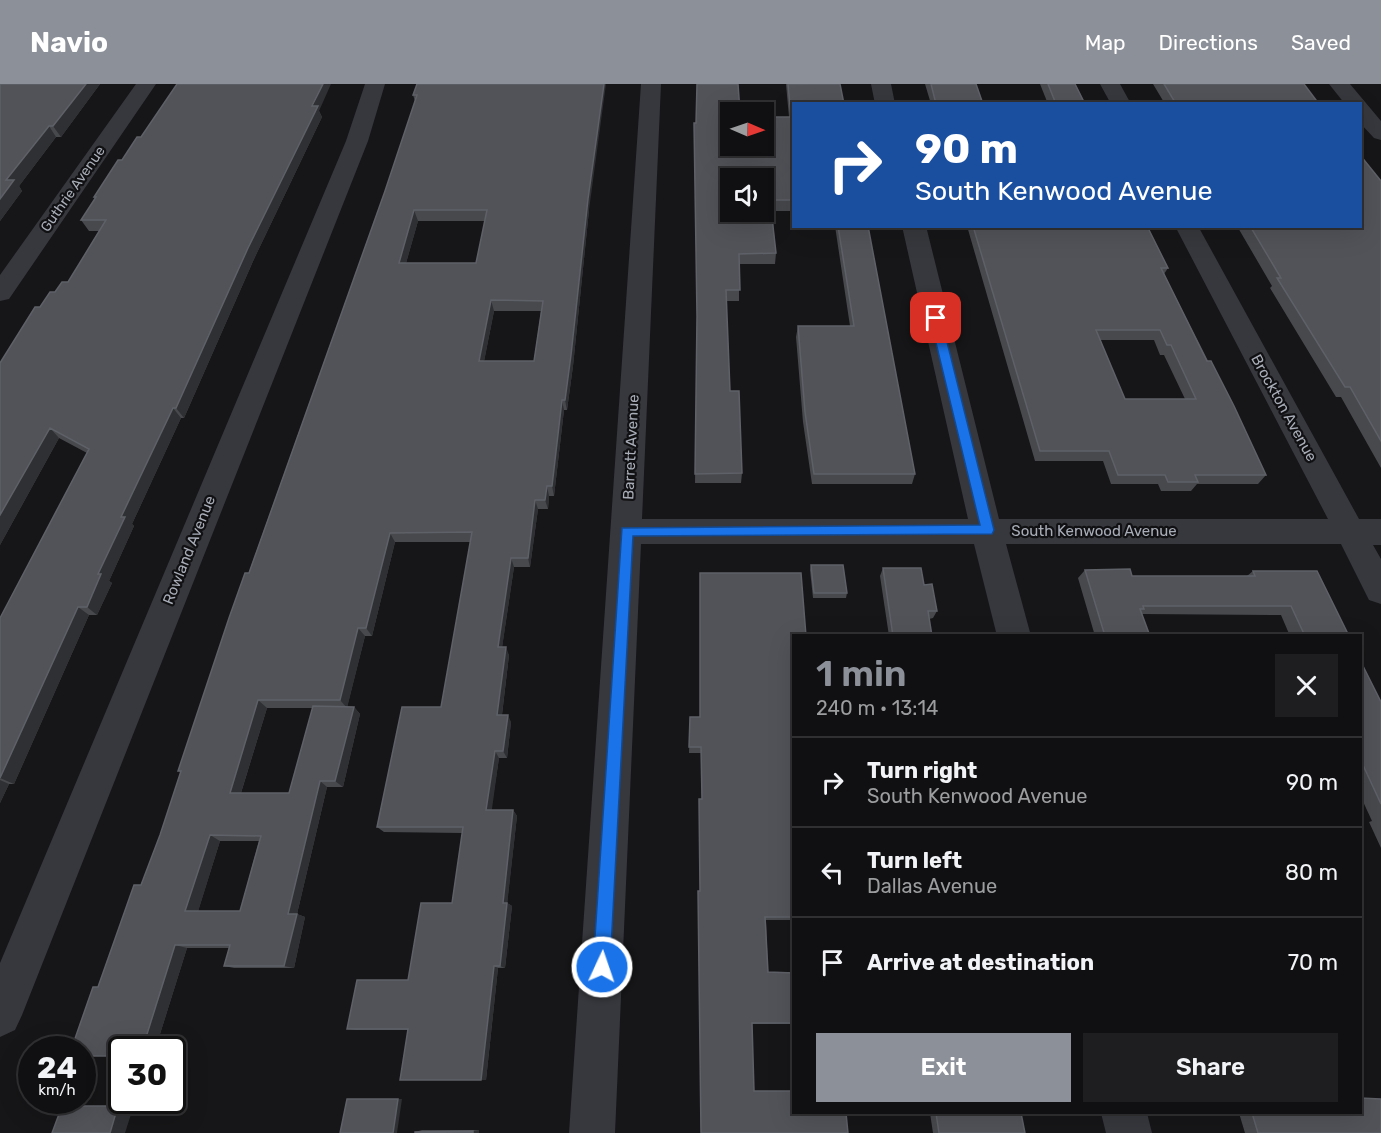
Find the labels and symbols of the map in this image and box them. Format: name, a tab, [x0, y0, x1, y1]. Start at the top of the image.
north arrow	[720, 102, 774, 156]
street label: Guthrie Avenue	[37, 143, 109, 235]
pin	[910, 292, 961, 343]
street label: Brockton Avenue	[1247, 351, 1321, 465]
street label: Barrett Avenue	[619, 394, 643, 500]
street label: Rowland Avenue	[159, 493, 219, 607]
street label: South Kenwood Avenue	[1011, 522, 1177, 540]
position arrow	[570, 935, 634, 999]
speed limit sign: 30	[108, 1036, 186, 1114]

